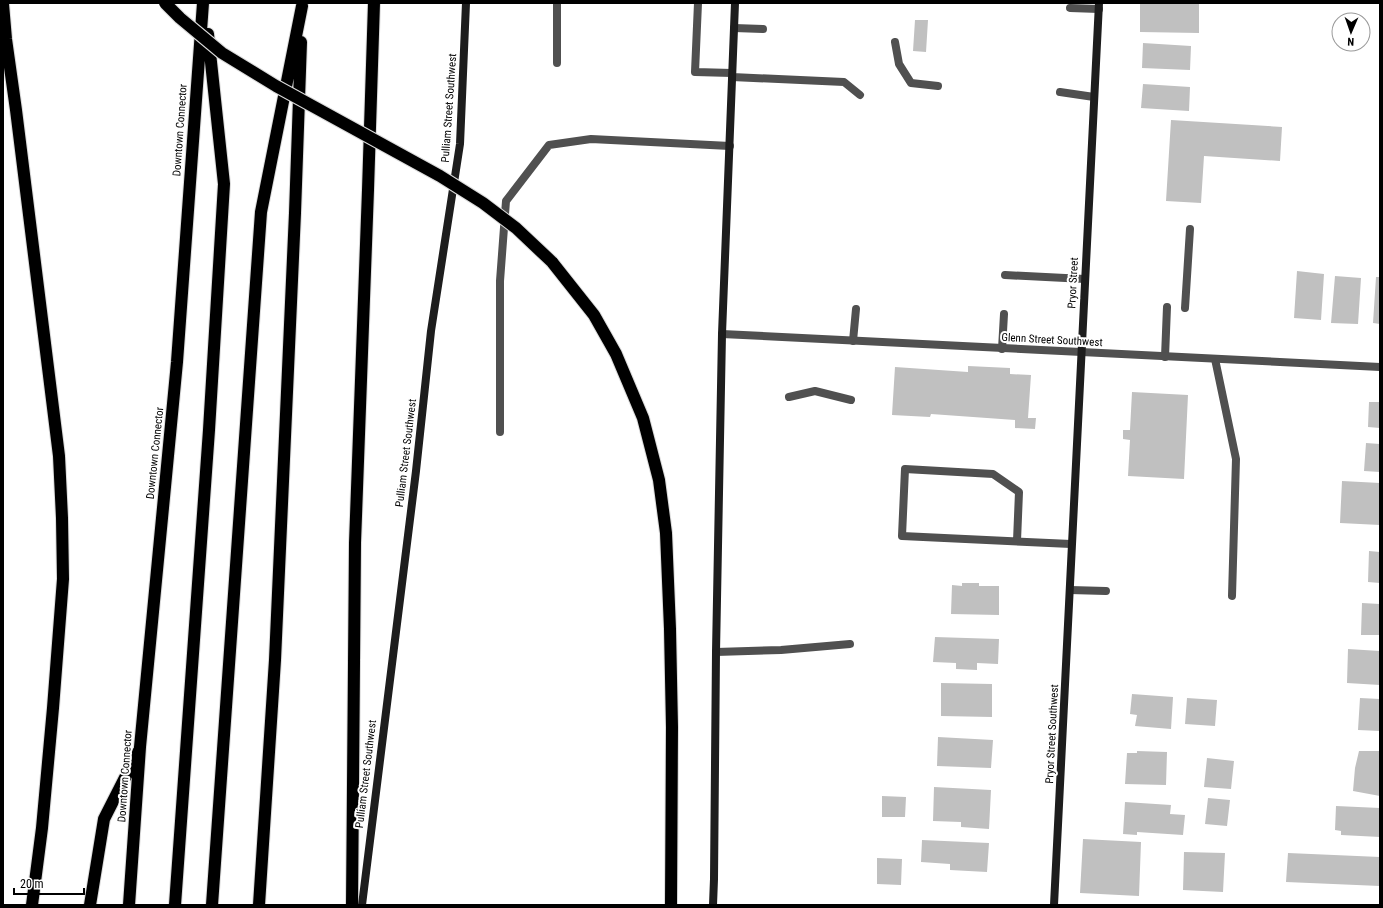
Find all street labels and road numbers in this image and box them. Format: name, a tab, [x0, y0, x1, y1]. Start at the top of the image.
street label: Pulliam Street Southwest	[439, 53, 459, 163]
street label: Downtown Connector	[170, 83, 190, 177]
street label: Pryor Street	[1065, 257, 1081, 309]
street label: Glenn Street Southwest	[1001, 331, 1103, 349]
street label: Pulliam Street Southwest	[393, 398, 419, 508]
street label: Downtown Connector	[144, 406, 166, 500]
street label: Pryor Street Southwest	[1043, 684, 1061, 784]
street label: Pulliam Street Southwest	[353, 719, 379, 829]
street label: Downtown Connector	[115, 729, 135, 823]

